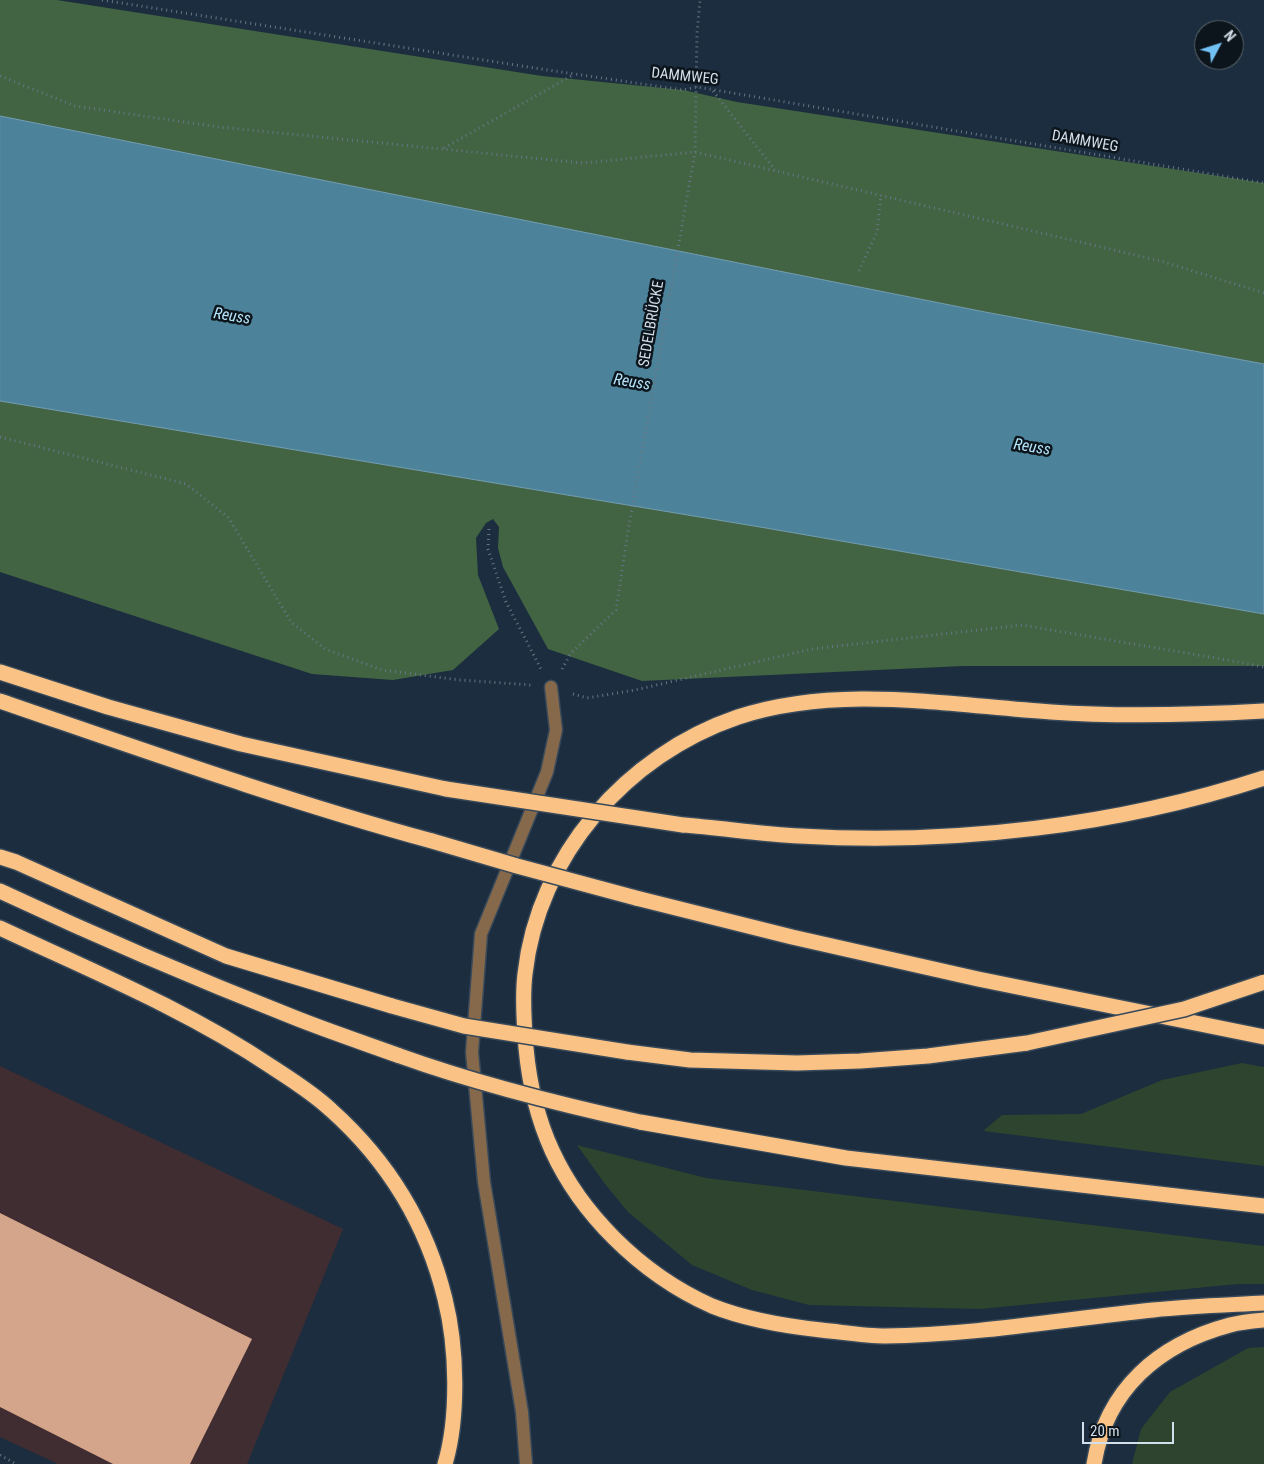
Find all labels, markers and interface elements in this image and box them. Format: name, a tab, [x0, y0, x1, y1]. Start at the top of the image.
north arrow	[1194, 20, 1244, 70]
text: N	[1221, 28, 1239, 44]
street label: DAMMWEG	[651, 65, 719, 89]
street label: DAMMWEG	[1050, 127, 1120, 157]
street label: SEDELBRÜCKE	[636, 280, 668, 368]
water label: Reuss	[212, 305, 252, 329]
water label: Reuss	[612, 371, 652, 395]
water label: Reuss	[1012, 436, 1052, 460]
scale bar	[1084, 1412, 1176, 1444]
text: 20 m	[1090, 1422, 1120, 1440]

